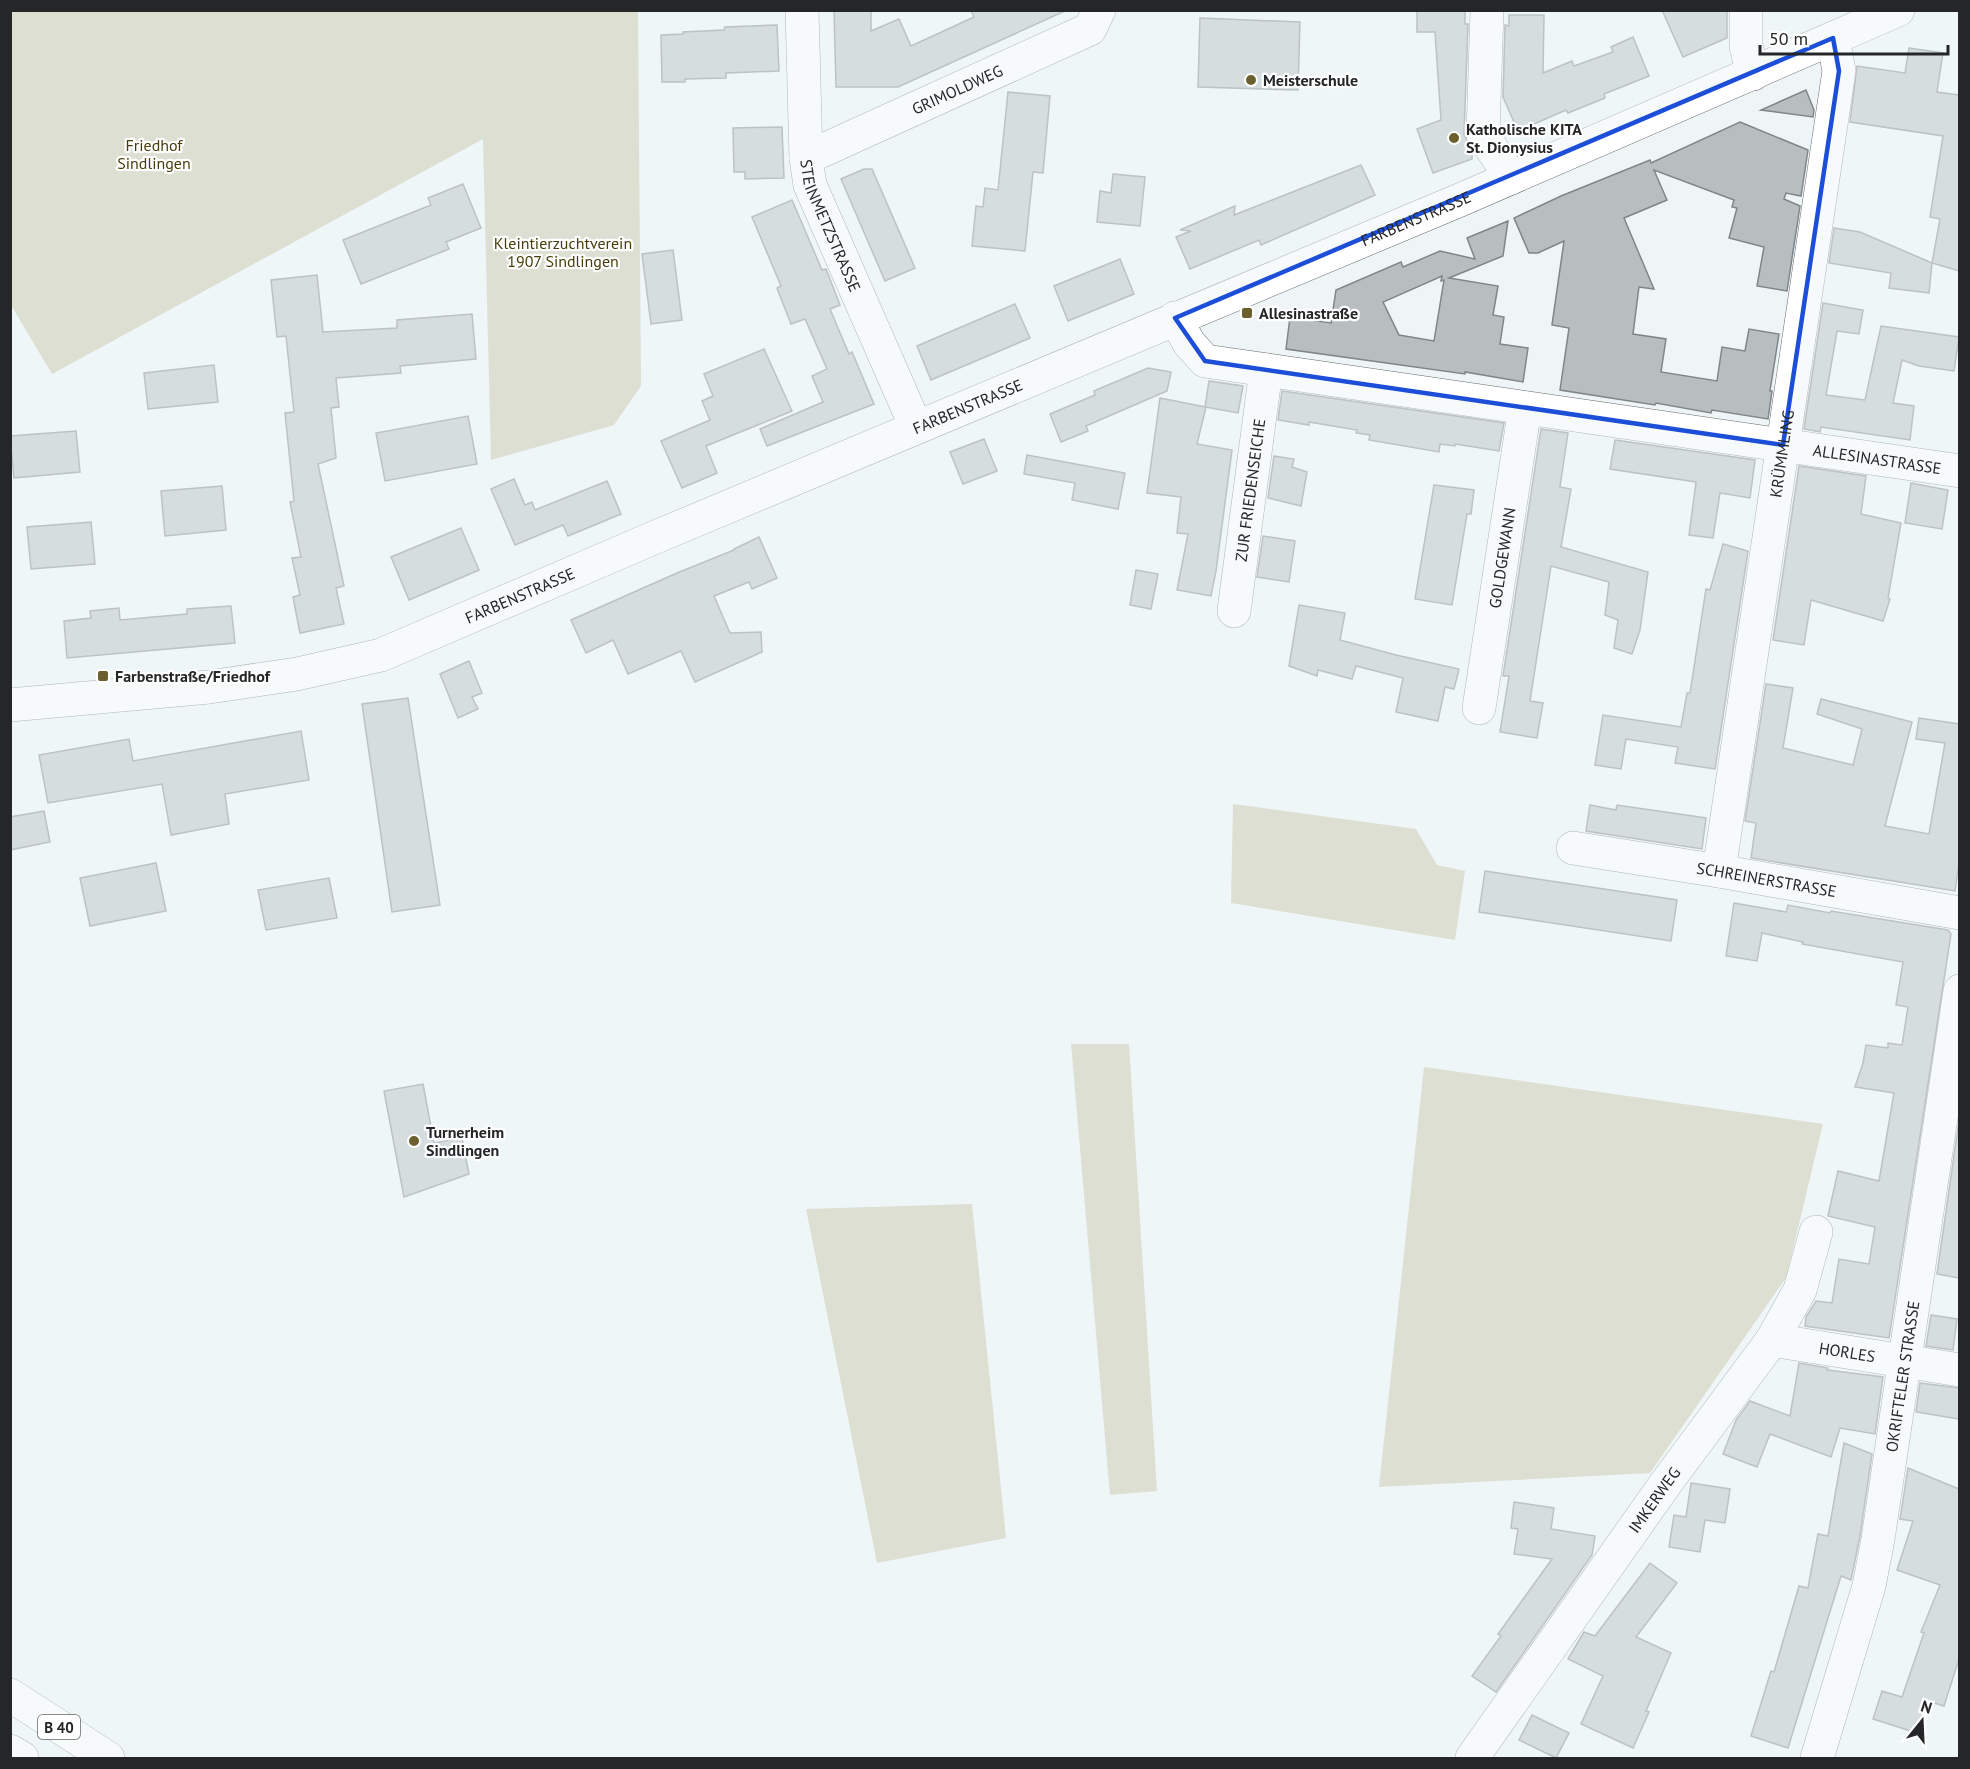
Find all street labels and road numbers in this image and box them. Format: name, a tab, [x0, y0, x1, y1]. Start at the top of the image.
street label: GRIMOLDWEG	[909, 60, 1006, 119]
street label: STEINMETZSTRASSE	[796, 158, 865, 295]
street label: FARBENSTRASSE	[1358, 187, 1474, 250]
street label: FARBENSTRASSE	[910, 374, 1026, 438]
street label: KRÜMMLING	[1765, 408, 1798, 499]
street label: ZUR FRIEDENSEICHE	[1231, 417, 1269, 563]
street label: ALLESINASTRASSE	[1812, 440, 1943, 478]
street label: GOLDGEWANN	[1484, 506, 1520, 609]
street label: FARBENSTRASSE	[462, 563, 578, 628]
street label: SCHREINERSTRASSE	[1695, 858, 1838, 901]
street label: OKRIFTELER STRASSE	[1881, 1299, 1924, 1453]
street label: HORLES	[1818, 1338, 1877, 1366]
street label: IMKERWEG	[1624, 1463, 1684, 1537]
road number: B 40	[38, 1715, 80, 1739]

